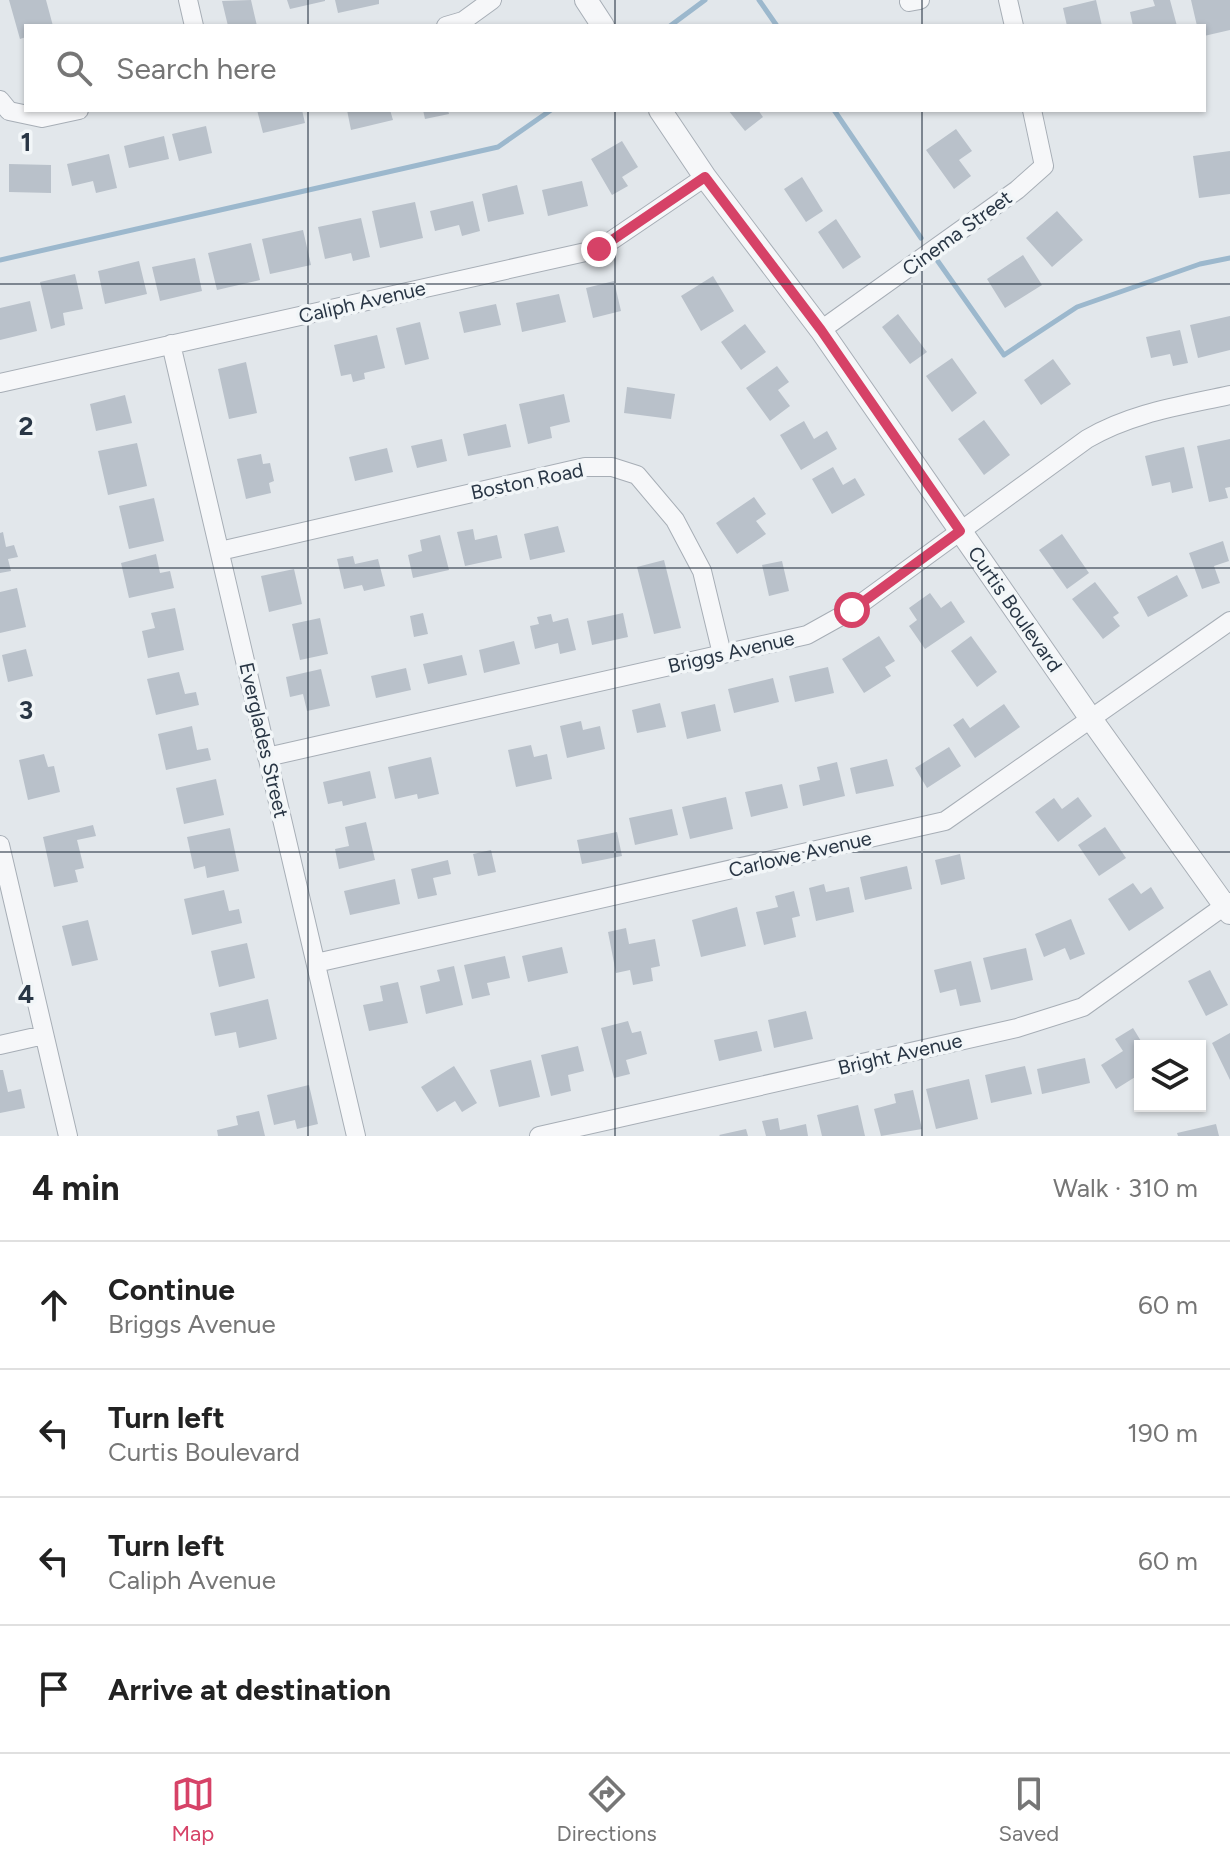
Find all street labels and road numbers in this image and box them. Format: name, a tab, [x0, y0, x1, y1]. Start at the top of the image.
street label: Cinema Street	[898, 185, 1016, 281]
street label: Caliph Avenue	[296, 276, 428, 328]
street label: Boston Road	[469, 457, 585, 505]
street label: Curtis Boulevard	[963, 542, 1067, 676]
street label: Briggs Avenue	[665, 626, 797, 678]
street label: Everglades Street	[234, 660, 294, 820]
street label: Carlowe Avenue	[726, 826, 874, 882]
street label: Bright Avenue	[836, 1028, 964, 1080]

